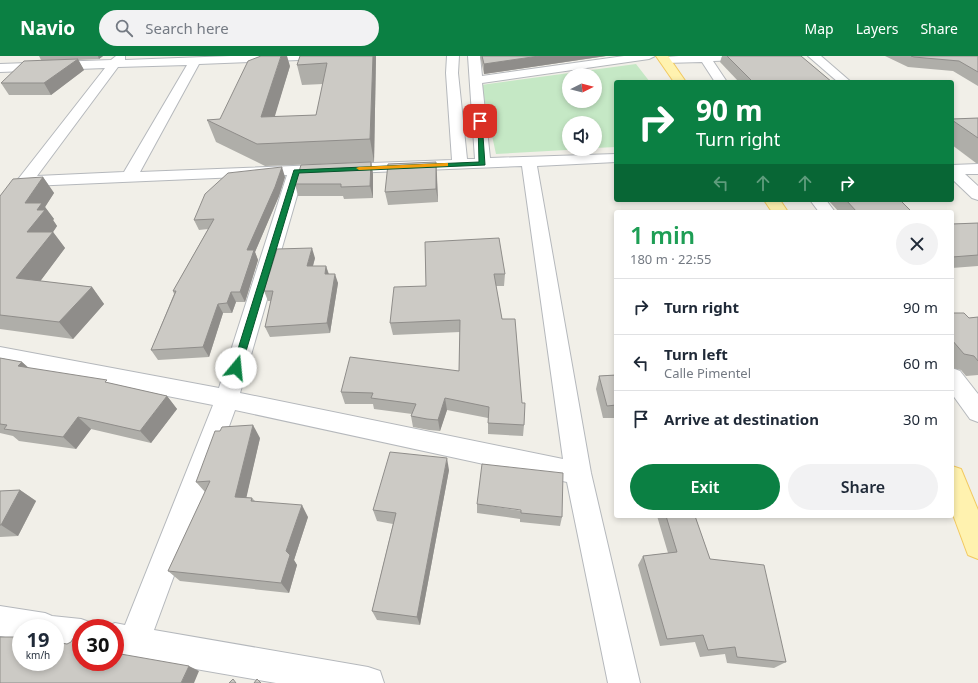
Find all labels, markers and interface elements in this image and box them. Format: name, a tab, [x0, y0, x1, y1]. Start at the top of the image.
search box	[99, 10, 379, 46]
text: Navio	[20, 15, 75, 41]
icon: search	[113, 17, 135, 39]
text: Search here	[145, 18, 229, 38]
text: Map	[805, 19, 834, 38]
text: Layers	[856, 19, 898, 38]
text: Share	[920, 19, 958, 38]
north arrow	[562, 68, 602, 108]
map controls	[562, 68, 602, 156]
text: 90 m	[696, 91, 763, 129]
icon: right	[630, 96, 682, 148]
pin	[463, 104, 497, 138]
icon: arrive	[469, 110, 491, 132]
button: sound	[562, 116, 602, 156]
text: Turn right	[696, 127, 780, 151]
icon: left	[710, 172, 732, 194]
icon: ahead	[752, 172, 774, 194]
icon: ahead	[794, 172, 816, 194]
icon: right	[836, 172, 858, 194]
text: 1 min	[630, 218, 695, 251]
button: close	[896, 223, 938, 265]
text: 180 m · 22:55	[630, 250, 711, 268]
icon: right	[630, 296, 652, 318]
text: Turn right	[664, 297, 739, 317]
text: 90 m	[903, 297, 938, 317]
text: Turn left	[664, 344, 728, 364]
position arrow	[215, 347, 257, 389]
icon: left	[630, 352, 652, 374]
text: 60 m	[903, 353, 938, 373]
text: Calle Pimentel	[664, 364, 751, 382]
icon: arrive	[630, 408, 652, 430]
text: Arrive at destination	[664, 409, 819, 429]
text: 30 m	[903, 409, 938, 429]
button: Exit	[630, 464, 780, 510]
button: Share	[788, 464, 938, 510]
speed limit sign: 30	[72, 619, 124, 671]
text: 19	[27, 626, 49, 653]
text: km/h	[26, 648, 50, 662]

